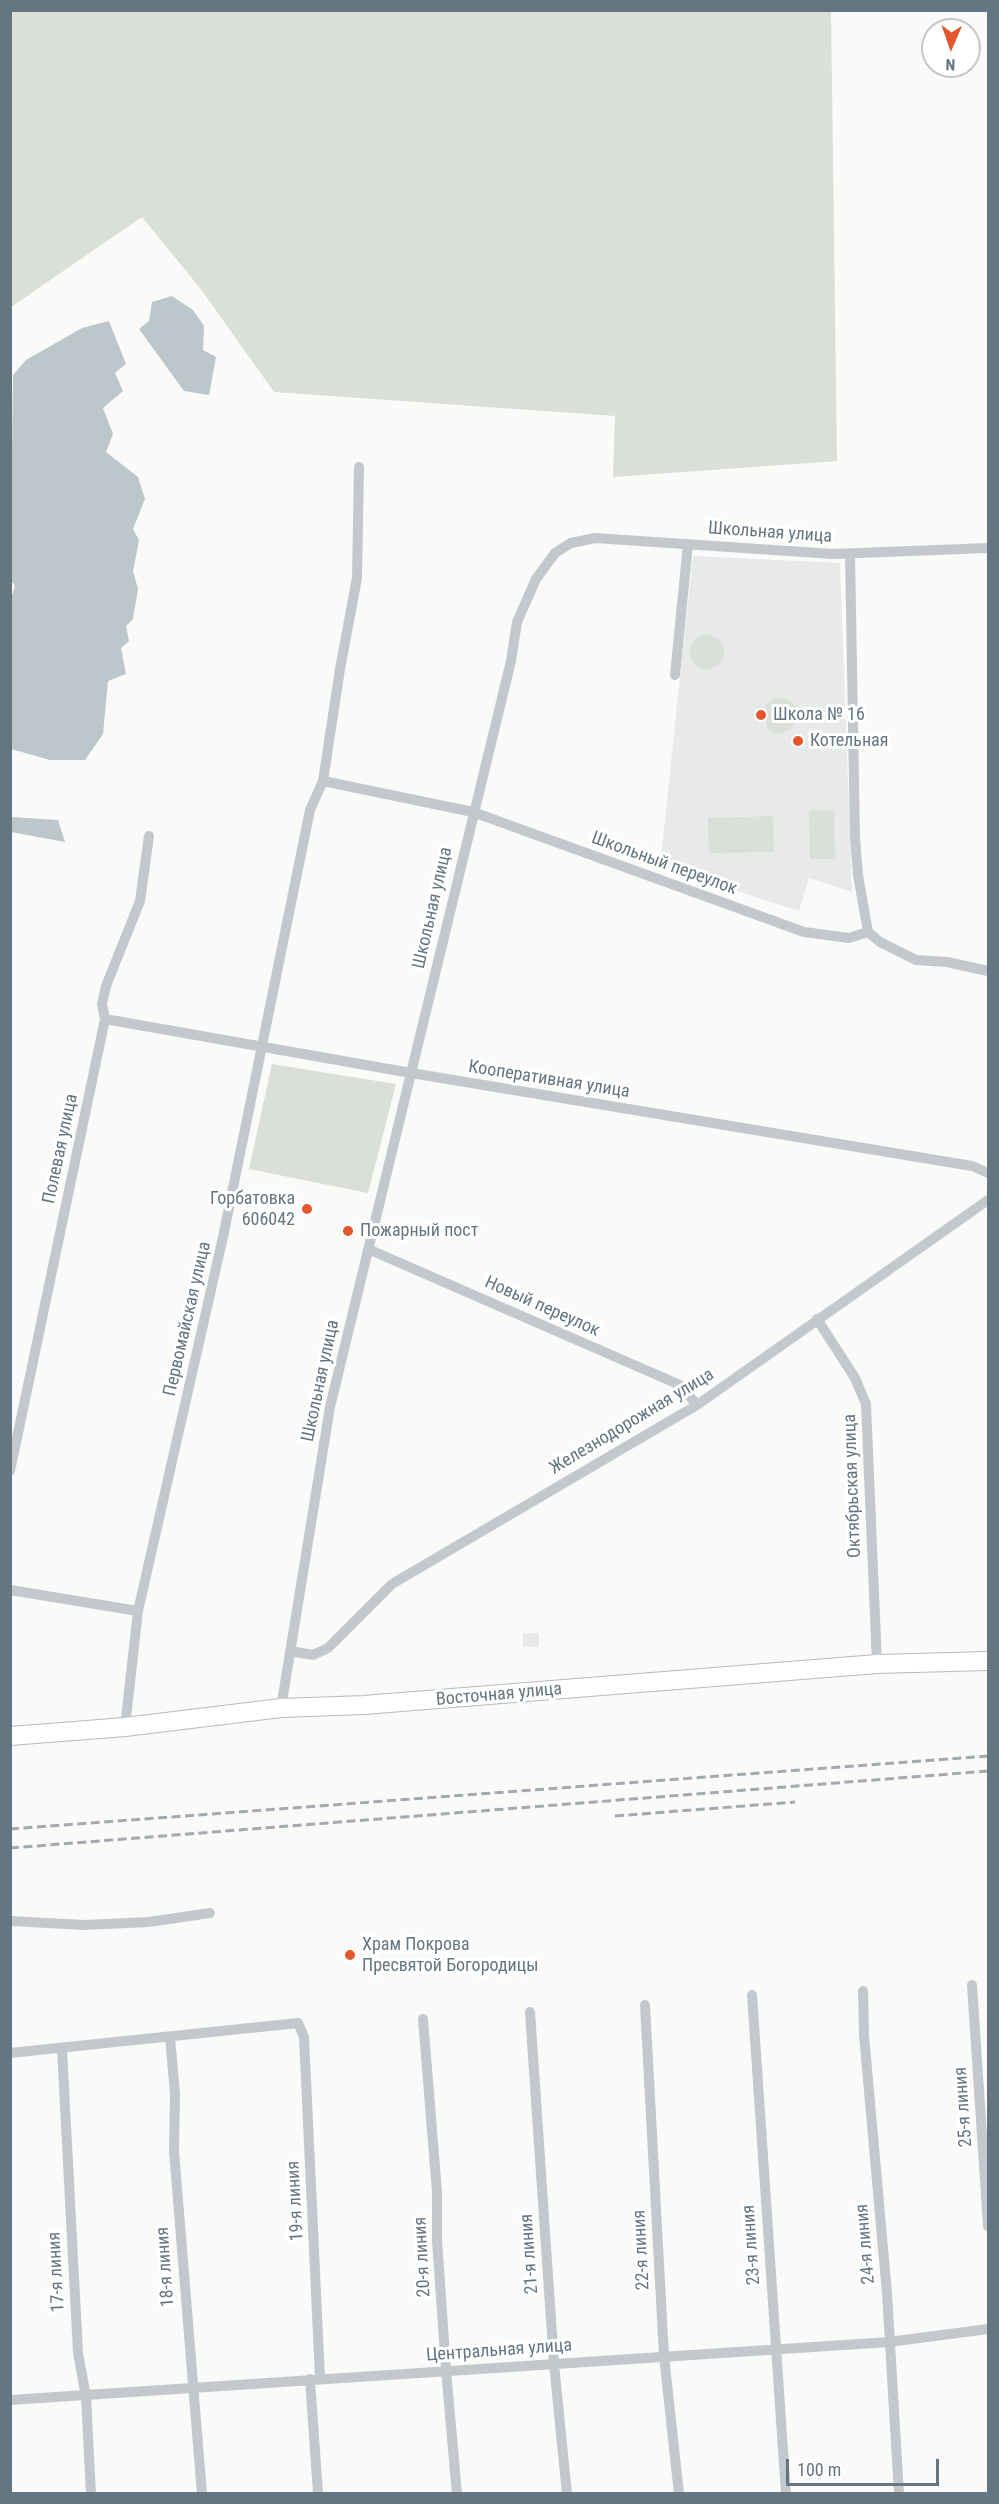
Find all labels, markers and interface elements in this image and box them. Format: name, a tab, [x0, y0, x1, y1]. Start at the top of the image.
north arrow	[921, 18, 981, 78]
text: N	[945, 55, 956, 74]
street label: Школьная улица	[707, 518, 833, 548]
place label: Школа № 16	[773, 704, 865, 726]
marker: Школа № 16	[754, 708, 768, 722]
place label: Котельная	[810, 730, 888, 752]
marker: Котельная	[791, 734, 805, 748]
street label: Школьный переулок	[588, 828, 740, 900]
street label: Школьная улица	[409, 845, 457, 971]
street label: Кооперативная улица	[467, 1057, 631, 1103]
street label: Полевая улица	[39, 1092, 83, 1206]
place label: Горбатовка 606042	[210, 1188, 295, 1230]
marker: Горбатовка 606042	[300, 1202, 314, 1216]
place label: Пожарный пост	[360, 1220, 478, 1242]
marker: Пожарный пост	[341, 1224, 355, 1238]
street label: Первомайская улица	[160, 1240, 216, 1398]
street label: Новый переулок	[481, 1272, 603, 1342]
street label: Школьная улица	[298, 1318, 344, 1444]
street label: Железнодорожная улица	[546, 1364, 718, 1480]
street label: Октябрьская улица	[840, 1414, 866, 1558]
street label: Восточная улица	[435, 1679, 563, 1711]
place label: Храм Покрова Пресвятой Богородицы	[362, 1934, 538, 1976]
marker: Храм Покрова Пресвятой Богородицы	[343, 1948, 357, 1962]
street label: 25-я линия	[950, 2066, 978, 2148]
street label: 19-я линия	[283, 2160, 309, 2242]
street label: 24-я линия	[852, 2203, 880, 2285]
street label: 23-я линия	[738, 2204, 766, 2286]
street label: 22-я линия	[629, 2209, 655, 2291]
street label: 21-я линия	[516, 2213, 544, 2295]
street label: 20-я линия	[410, 2216, 436, 2298]
street label: 18-я линия	[152, 2226, 180, 2308]
street label: 17-я линия	[44, 2231, 70, 2313]
street label: Центральная улица	[425, 2335, 573, 2367]
scale bar	[789, 2447, 942, 2485]
text: 100 m	[797, 2459, 841, 2480]

